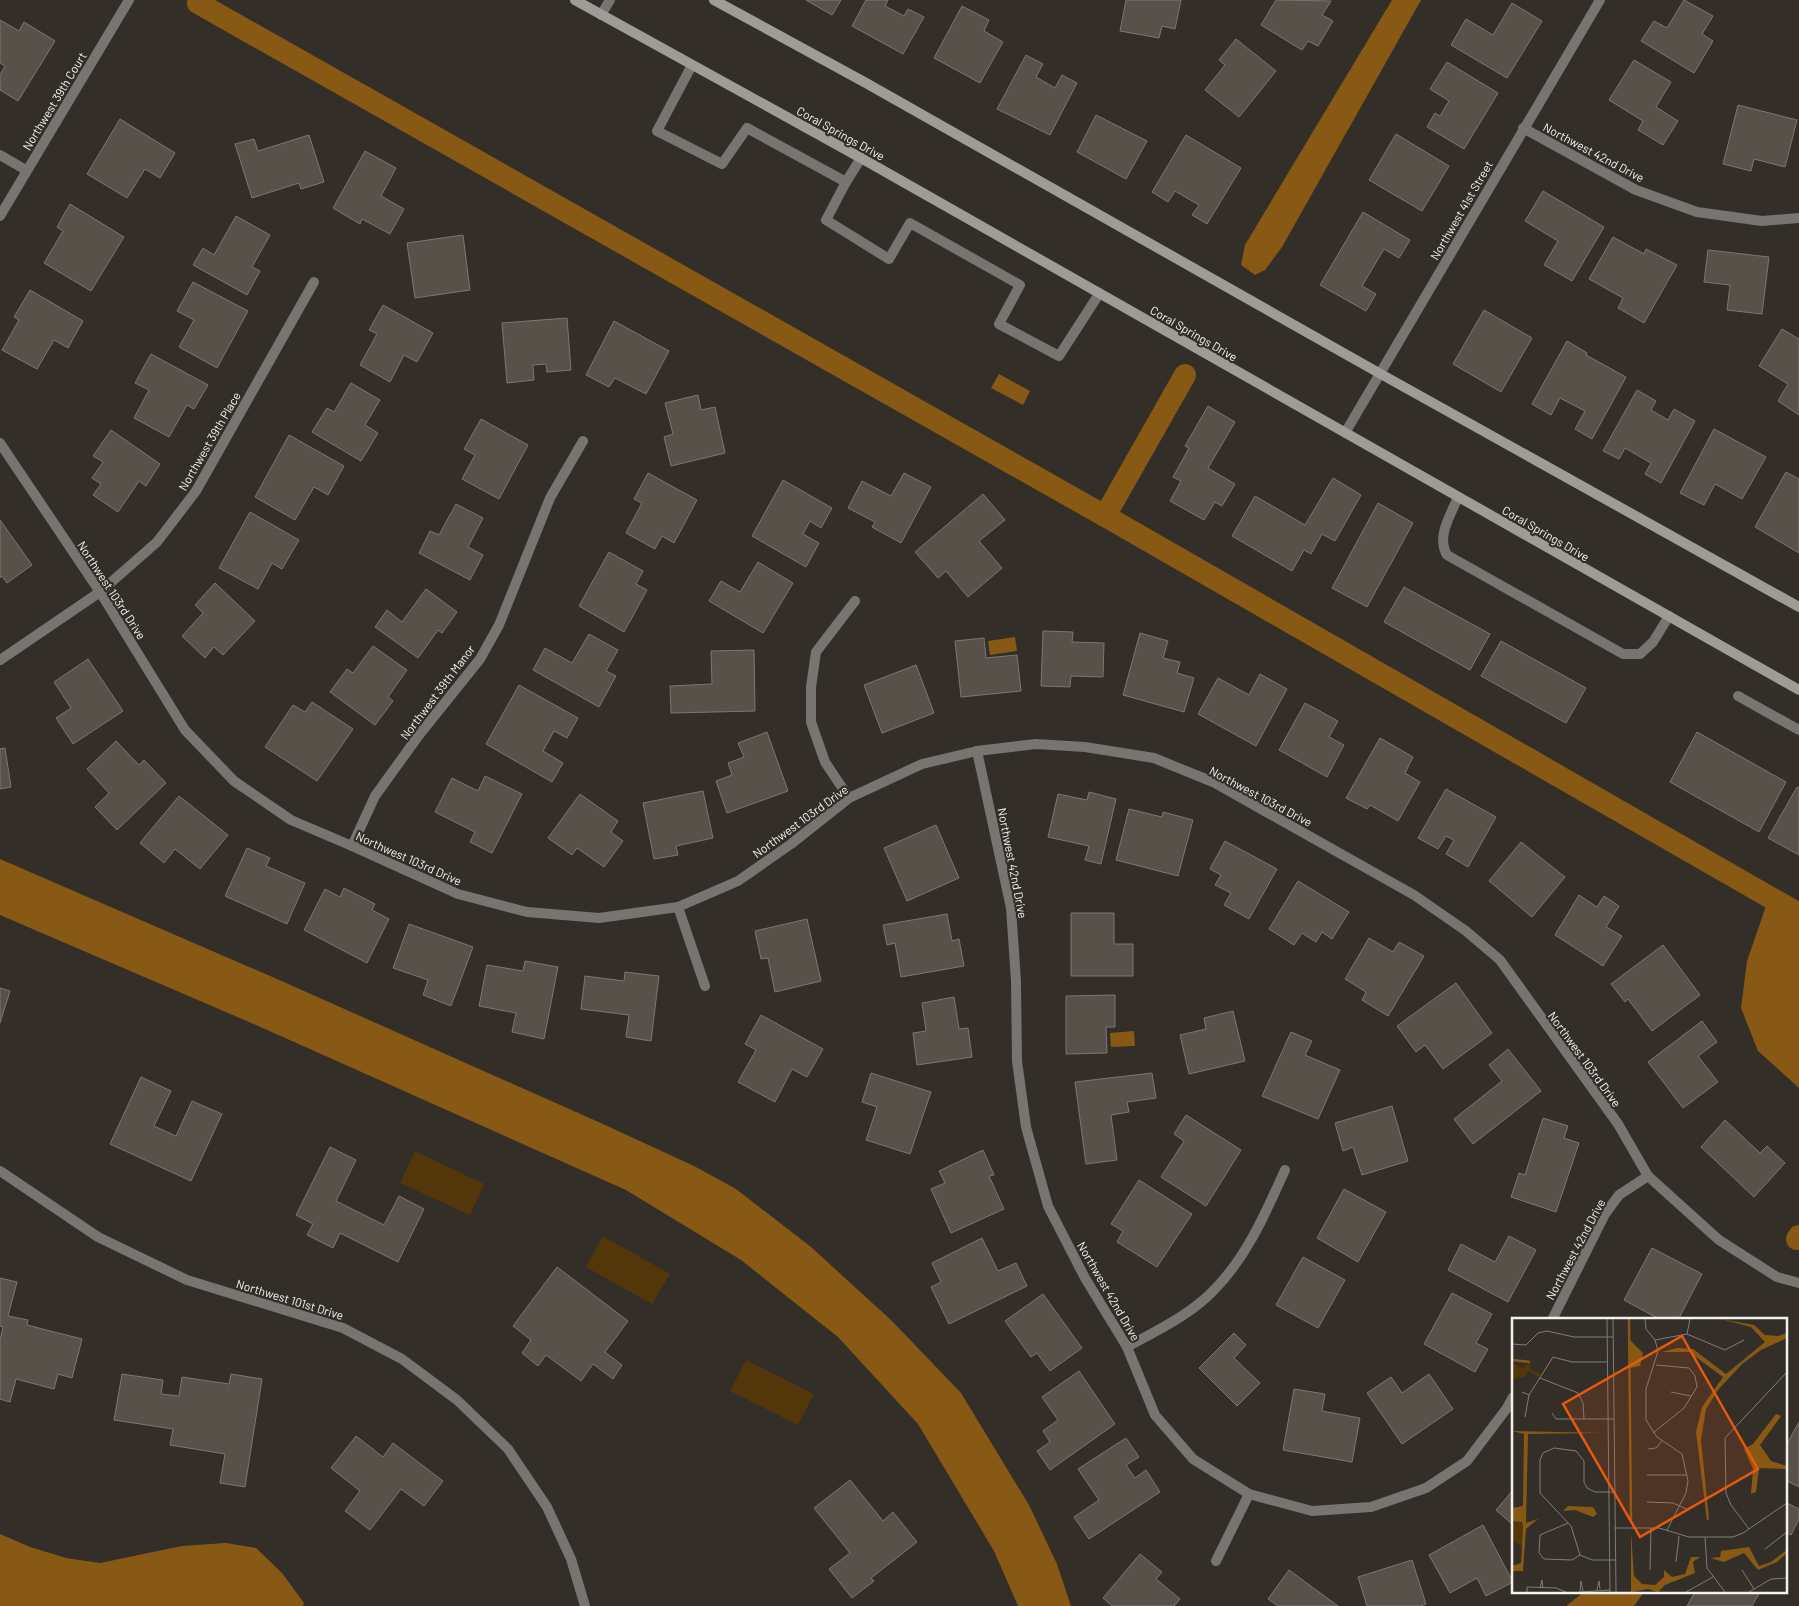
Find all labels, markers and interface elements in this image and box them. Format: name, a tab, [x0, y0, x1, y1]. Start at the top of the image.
street label: Northwest 39th Court	[19, 49, 89, 153]
street label: Coral Springs Drive	[795, 103, 887, 163]
street label: Northwest 42nd Drive	[1541, 119, 1647, 185]
street label: Northwest 41st Street	[1427, 158, 1495, 262]
street label: Coral Springs Drive	[1148, 302, 1240, 364]
street label: Northwest 39th Place	[175, 389, 243, 493]
street label: Coral Springs Drive	[1500, 502, 1592, 564]
street label: Northwest 103rd Drive	[75, 538, 149, 642]
street label: Northwest 39th Manor	[397, 641, 478, 742]
street label: Northwest 103rd Drive	[1207, 763, 1315, 829]
street label: Northwest 103rd Drive	[750, 782, 850, 860]
street label: Northwest 42nd Drive	[995, 807, 1031, 919]
street label: Northwest 103rd Drive	[354, 828, 464, 888]
street label: Northwest 103rd Drive	[1546, 1009, 1624, 1109]
street label: Northwest 42nd Drive	[1542, 1196, 1608, 1302]
street label: Northwest 42nd Drive	[1075, 1239, 1143, 1343]
street label: Northwest 101st Drive	[235, 1276, 345, 1322]
inset map	[1512, 1318, 1786, 1594]

